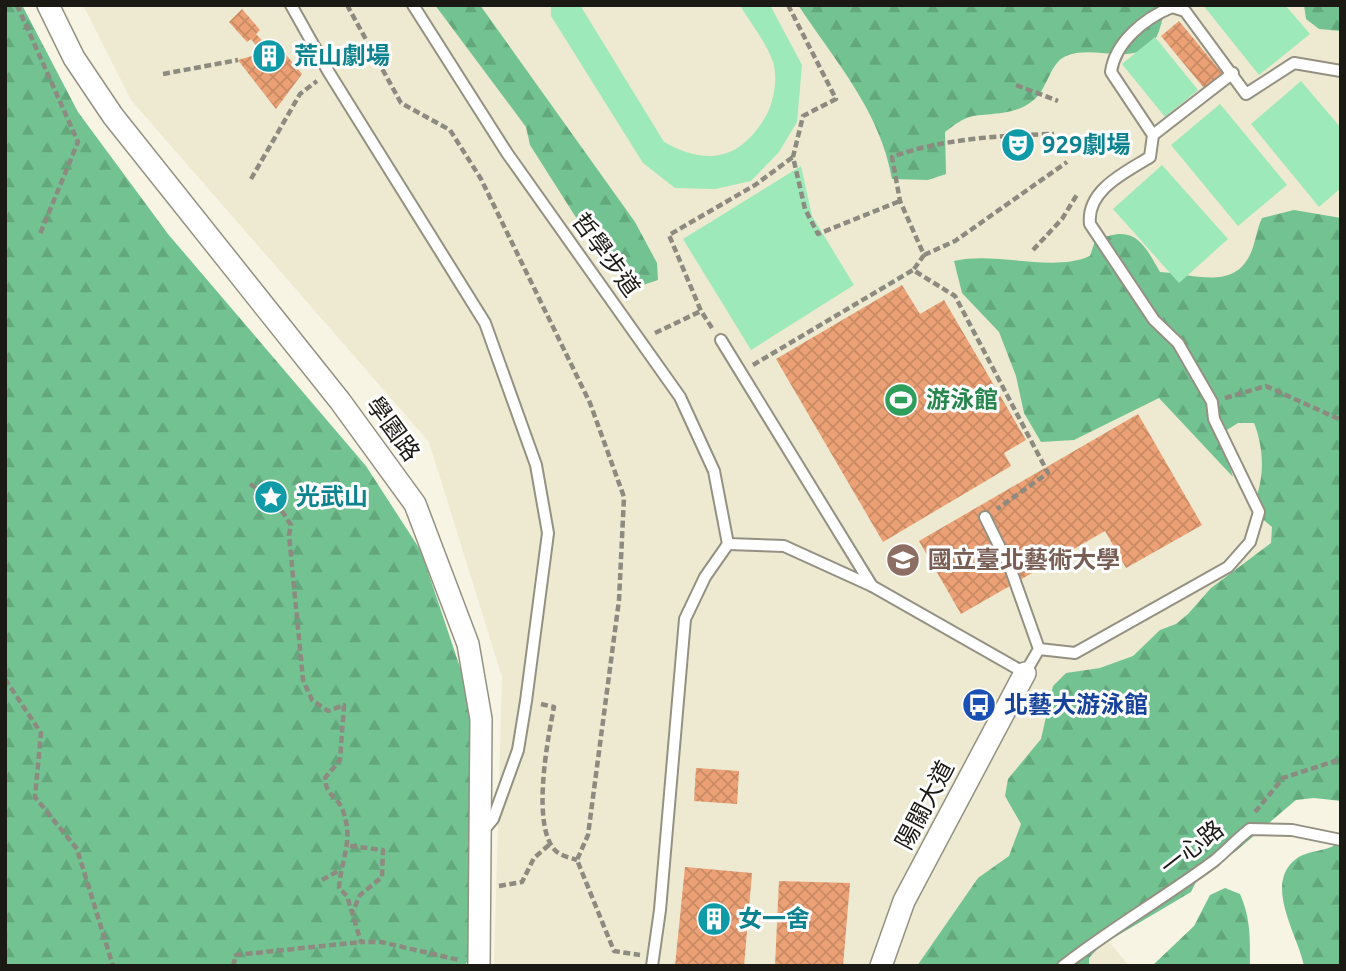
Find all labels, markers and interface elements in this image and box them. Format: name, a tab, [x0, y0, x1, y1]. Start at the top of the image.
building icon: 荒山劇場	[250, 37, 288, 75]
place label: 荒山劇場	[294, 42, 390, 69]
theatre icon: 929劇場	[999, 126, 1037, 164]
place label: 929劇場	[1042, 131, 1131, 158]
street label: 哲學步道	[567, 208, 646, 301]
sports icon: 游泳館	[882, 381, 920, 419]
place label: 游泳館	[926, 386, 998, 413]
street label: 學園路	[361, 392, 425, 466]
place icon: 光武山	[252, 478, 290, 516]
place label: 光武山	[296, 483, 368, 510]
school or university icon: 國立臺北藝術大學	[884, 541, 922, 579]
place label: 國立臺北藝術大學	[928, 546, 1120, 573]
bus stop icon: 北藝大游泳館	[960, 686, 998, 724]
place label: 北藝大游泳館	[1004, 691, 1148, 718]
street label: 陽關大道	[890, 756, 959, 853]
street label: 一心路	[1155, 815, 1228, 880]
building icon: 女一舍	[695, 900, 733, 938]
place label: 女一舍	[738, 905, 810, 932]

